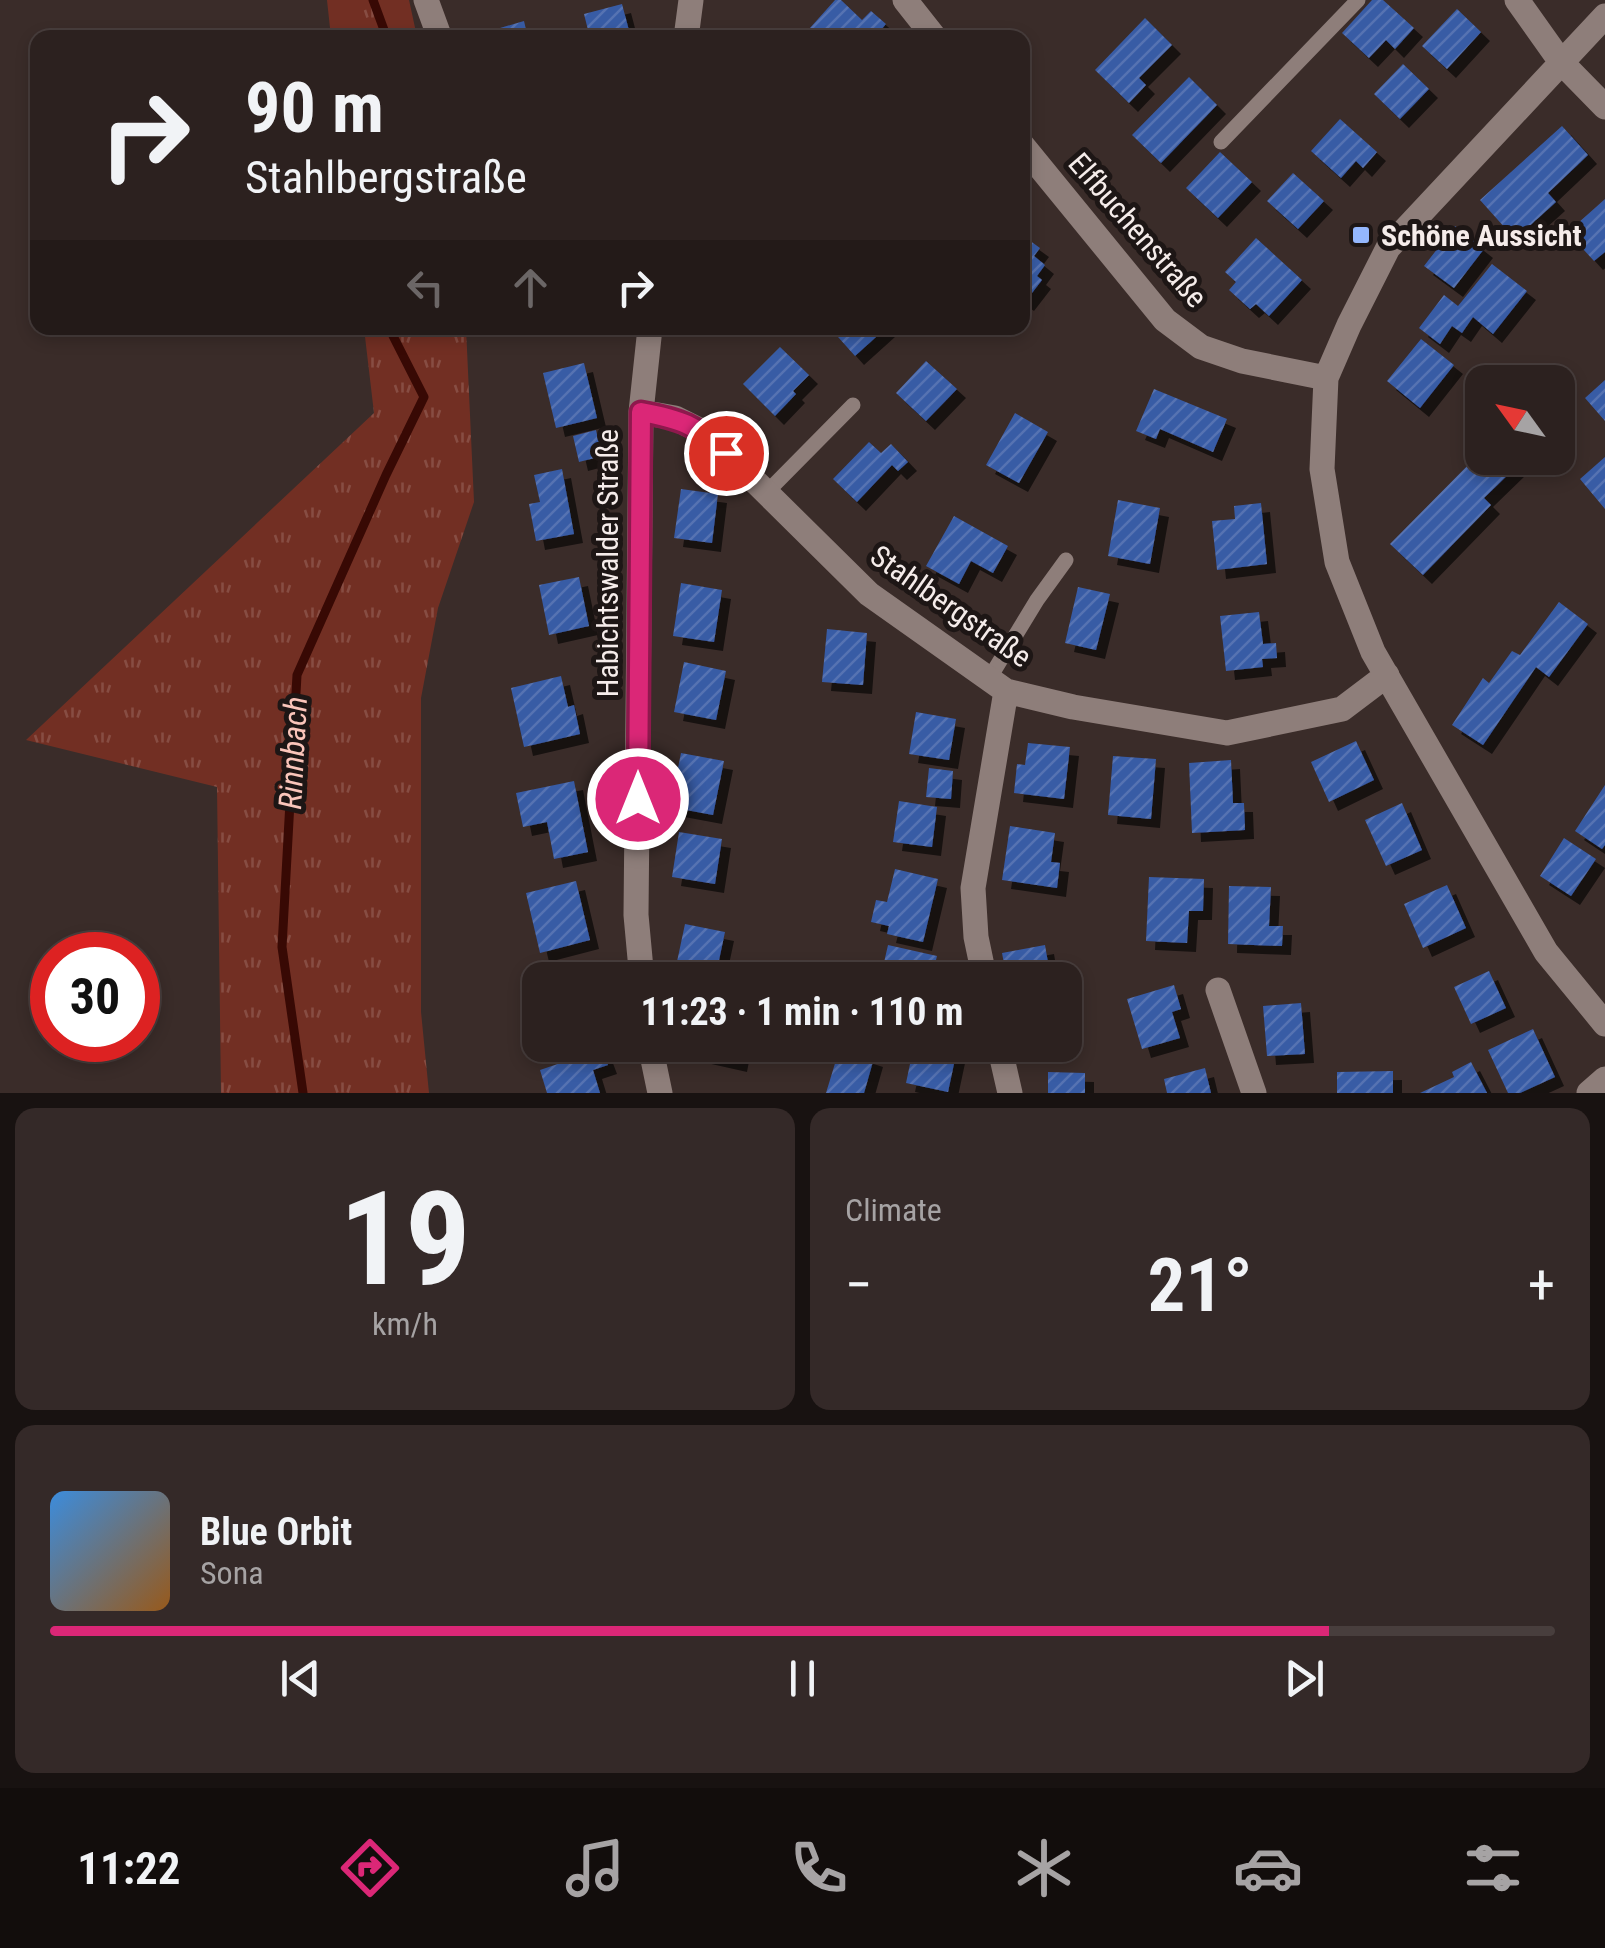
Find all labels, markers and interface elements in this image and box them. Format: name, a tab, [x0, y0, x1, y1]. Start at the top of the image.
text: 90 m	[245, 67, 384, 149]
icon: right	[80, 70, 210, 200]
street label: Elfbuchenstraße	[1062, 146, 1214, 314]
text: Stahlbergstraße	[245, 151, 527, 204]
place label: Schöne Aussicht	[1381, 218, 1582, 253]
marker: Schöne Aussicht	[1350, 224, 1372, 246]
icon: left	[398, 260, 453, 315]
icon: ahead	[503, 260, 558, 315]
icon: right	[608, 260, 663, 315]
north arrow	[1465, 365, 1575, 475]
map controls	[1465, 365, 1575, 475]
pin	[684, 411, 769, 496]
icon: arrive	[699, 426, 754, 481]
street label: Habichtswalder Straße	[590, 429, 625, 697]
street label: Stahlbergstraße	[864, 538, 1038, 674]
water label: Rinnbach	[271, 695, 315, 811]
position arrow	[586, 747, 690, 851]
speed limit sign: 30	[30, 932, 160, 1062]
text: 11:23 · 1 min · 110 m	[641, 990, 963, 1034]
text: 19	[339, 1163, 471, 1316]
text: Climate	[845, 1191, 942, 1229]
text: 21°	[1148, 1241, 1253, 1329]
text: −	[845, 1253, 873, 1317]
text: +	[1528, 1253, 1555, 1317]
text: km/h	[372, 1305, 438, 1343]
text: Blue Orbit	[200, 1510, 352, 1554]
text: Sona	[200, 1554, 263, 1592]
icon: previous	[273, 1651, 328, 1706]
icon: pause	[775, 1651, 830, 1706]
icon: next	[1277, 1651, 1332, 1706]
icon: directions	[335, 1833, 405, 1903]
icon: music	[560, 1833, 630, 1903]
icon: phone	[784, 1833, 854, 1903]
icon: climate	[1009, 1833, 1079, 1903]
icon: car	[1233, 1833, 1303, 1903]
icon: filters	[1458, 1833, 1528, 1903]
text: 11:22	[77, 1842, 181, 1895]

